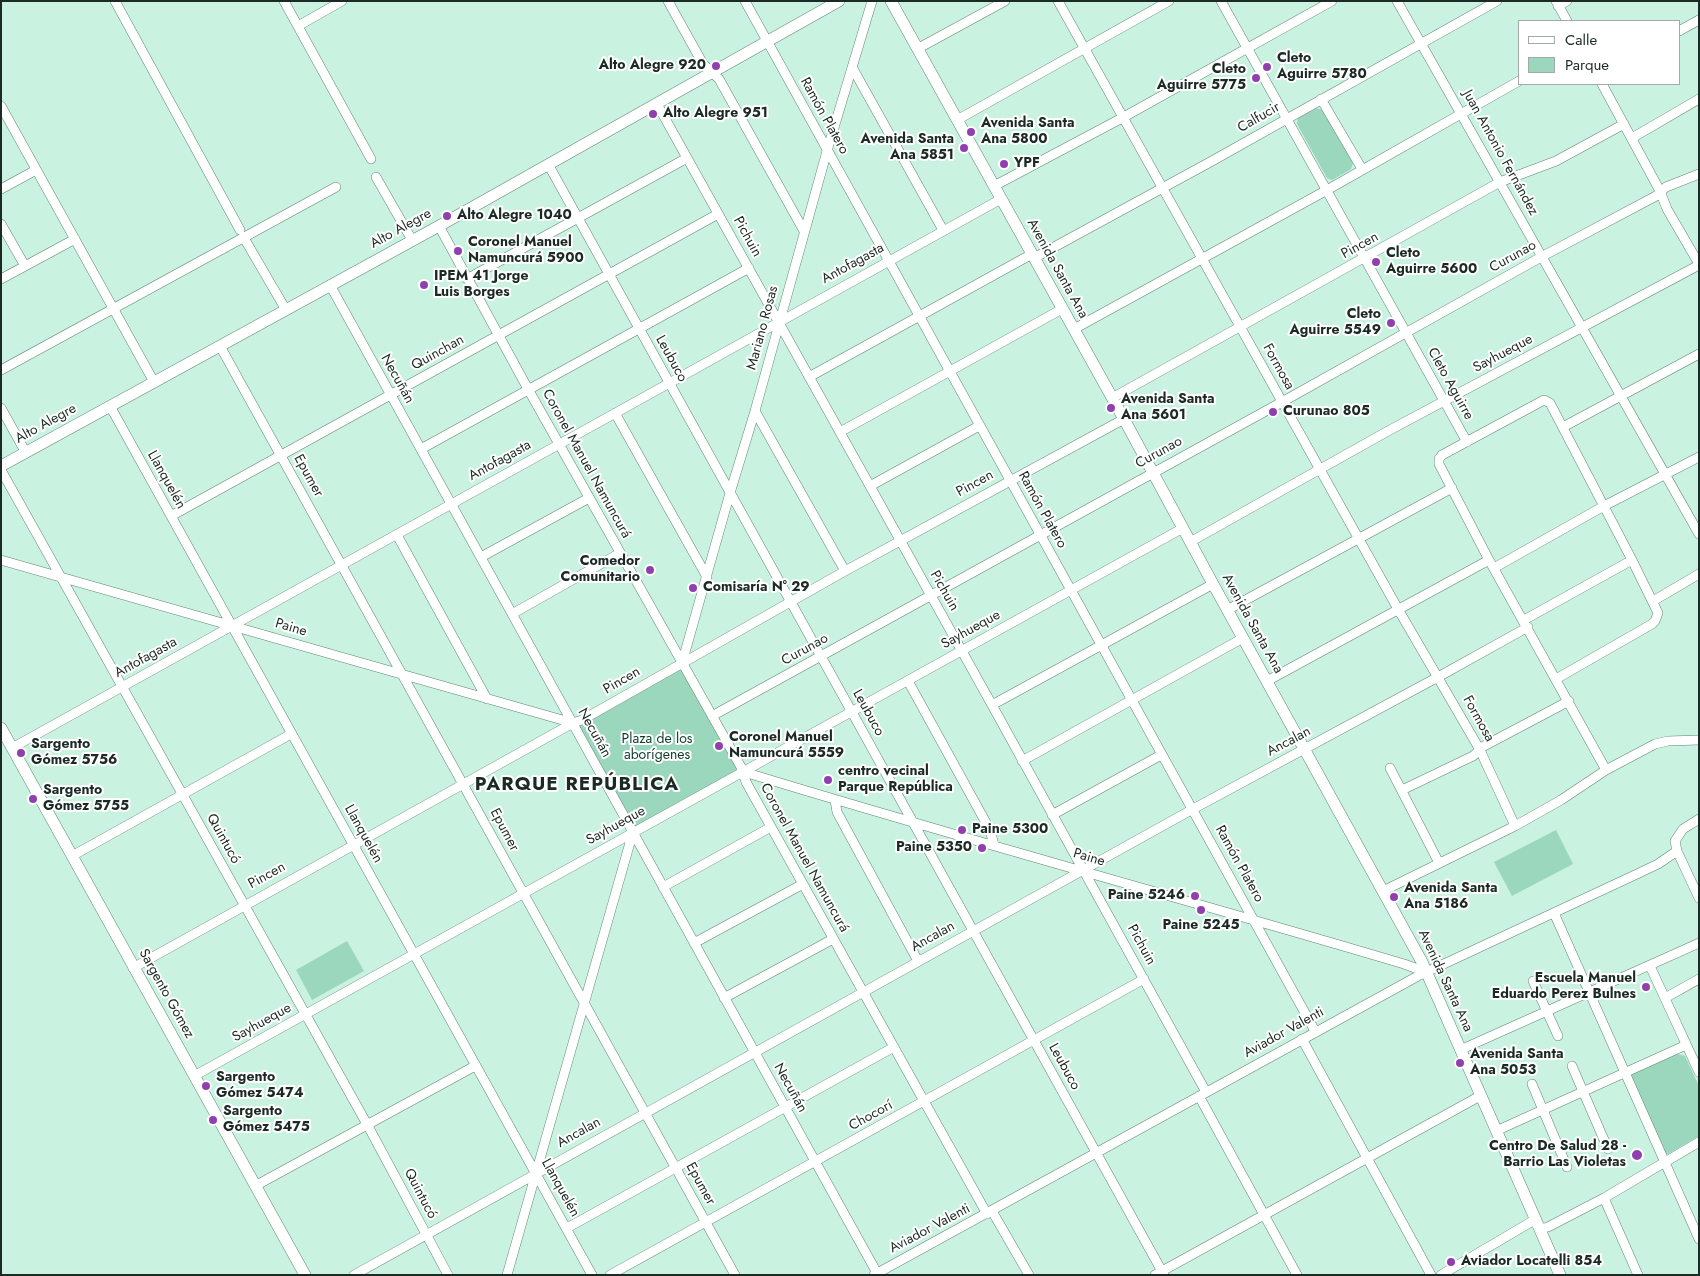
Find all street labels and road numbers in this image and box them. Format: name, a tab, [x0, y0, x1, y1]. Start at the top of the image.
street label: Ramón Platero	[796, 75, 852, 157]
street label: Juan Antonio Fernández	[1458, 87, 1542, 219]
street label: Calfucir	[1235, 99, 1283, 137]
street label: Alto Alegre	[368, 205, 434, 253]
street label: Pichuin	[729, 214, 765, 260]
street label: Avenida Santa Ana	[1023, 216, 1091, 322]
street label: Pincen	[1338, 229, 1382, 263]
street label: Curunao	[1487, 237, 1539, 277]
street label: Antofagasta	[819, 240, 887, 288]
street label: Mariano Rosas	[744, 284, 782, 372]
street label: Sayhueque	[1470, 331, 1536, 377]
street label: Quinchan	[409, 332, 467, 374]
street label: Leubuco	[651, 333, 691, 385]
street label: Formosa	[1259, 341, 1297, 393]
street label: Cleto Aguirre	[1423, 345, 1477, 423]
street label: Necuñán	[377, 351, 417, 407]
street label: Coronel Manuel Namuncurá	[538, 387, 634, 541]
street label: Alto Alegre	[13, 400, 79, 448]
street label: Curunao	[1133, 433, 1185, 473]
street label: Antofagasta	[466, 437, 534, 485]
street label: Llanquelén	[143, 448, 189, 512]
street label: Epumer	[290, 452, 326, 500]
street label: Pincen	[953, 467, 997, 501]
street label: Ramón Platero	[1014, 469, 1070, 551]
street label: Pichuin	[926, 568, 962, 614]
street label: Avenida Santa Ana	[1218, 571, 1286, 677]
street label: Sayhueque	[939, 607, 1003, 653]
street label: Paine	[273, 615, 309, 641]
street label: Curunao	[779, 630, 831, 670]
street label: Antofagasta	[112, 634, 180, 682]
street label: Pincen	[601, 664, 643, 698]
street label: Leubuco	[848, 687, 888, 739]
street label: Formosa	[1459, 693, 1497, 745]
street label: Necuñán	[574, 705, 614, 761]
street label: Ancalan	[1264, 723, 1314, 761]
street label: Coronel Manuel Namuncurá	[756, 781, 852, 935]
street label: Llanquelén	[340, 802, 386, 866]
street label: Sayhueque	[584, 803, 648, 849]
street label: Epumer	[486, 806, 522, 854]
street label: Quintucó	[202, 811, 244, 867]
street label: Ramón Platero	[1211, 823, 1267, 905]
street label: Paine	[1071, 845, 1107, 871]
street label: Pincen	[245, 859, 289, 893]
street label: Ancalan	[908, 918, 958, 956]
street label: Pichuin	[1123, 922, 1159, 968]
street label: Avenida Santa Ana	[1414, 927, 1476, 1035]
street label: Sargento Gómez	[135, 946, 197, 1042]
street label: Sayhueque	[230, 1000, 294, 1046]
street label: Aviador Valenti	[1241, 1004, 1327, 1062]
street label: Leubuco	[1044, 1041, 1084, 1093]
street label: Necuñán	[770, 1060, 810, 1116]
street label: Chocorí	[846, 1097, 896, 1135]
street label: Ancalan	[554, 1114, 604, 1152]
street label: Llanquelén	[537, 1156, 583, 1220]
street label: Epumer	[682, 1160, 718, 1208]
street label: Quintucó	[400, 1166, 440, 1222]
street label: Aviador Valenti	[887, 1201, 973, 1257]

